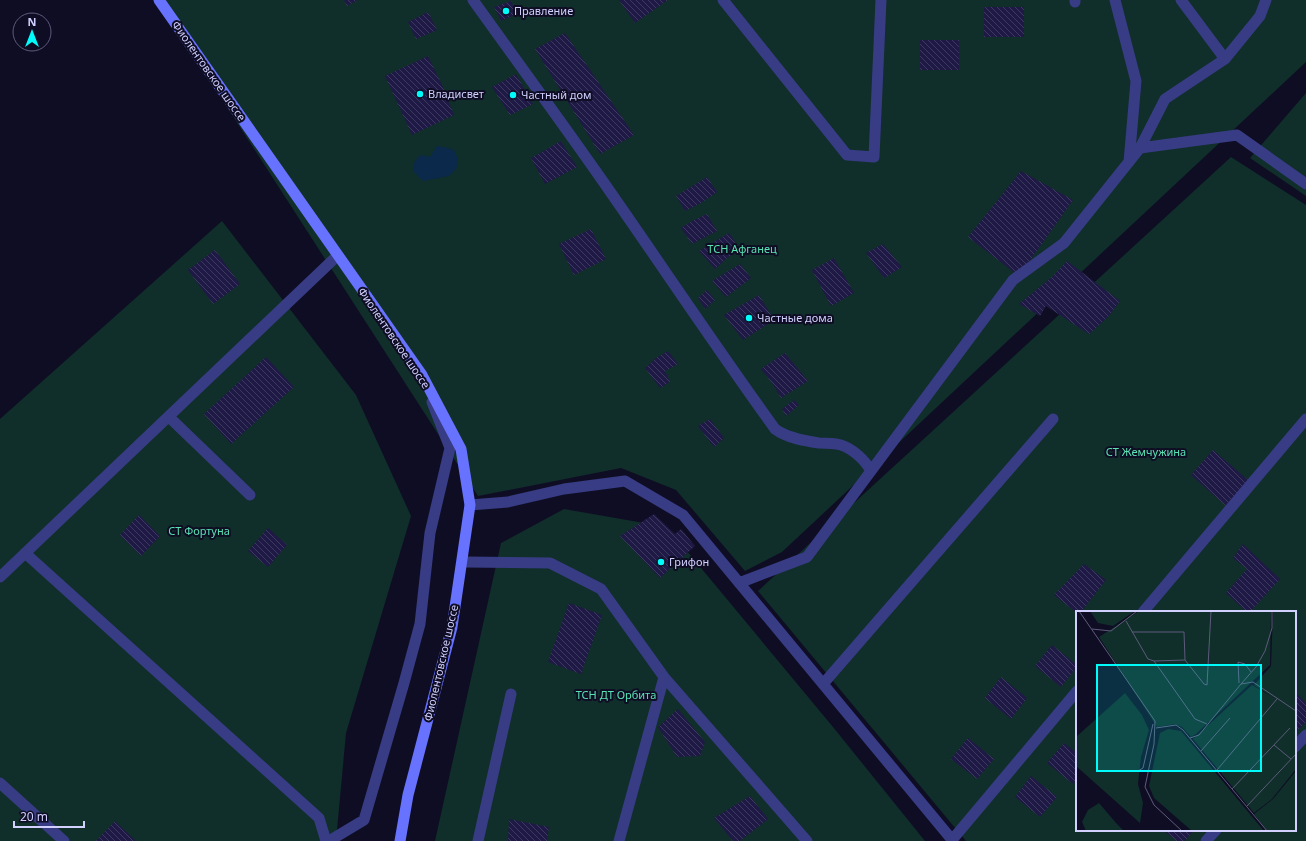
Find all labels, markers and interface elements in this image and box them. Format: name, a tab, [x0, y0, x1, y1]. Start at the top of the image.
place label: Правление	[514, 3, 573, 18]
marker: Правление	[501, 6, 511, 16]
north arrow	[12, 12, 52, 52]
text: N	[28, 14, 36, 29]
street label: Фиолентовское шоссе	[169, 18, 250, 124]
place label: Владисвет	[428, 86, 484, 101]
place label: Частный дом	[521, 87, 592, 102]
marker: Владисвет	[415, 89, 425, 99]
marker: Частный дом	[508, 90, 518, 100]
park label: ТСН Афганец	[707, 241, 777, 256]
street label: Фиолентовское шоссе	[355, 284, 434, 391]
place label: Частные дома	[757, 310, 833, 325]
marker: Частные дома	[744, 313, 754, 323]
park label: СТ Жемчужина	[1106, 444, 1186, 459]
park label: СТ Фортуна	[168, 523, 230, 538]
place label: Грифон	[669, 554, 709, 569]
marker: Грифон	[656, 557, 666, 567]
street label: Фиолентовское шоссе	[420, 603, 461, 723]
inset map	[1076, 611, 1296, 831]
park label: ТСН ДТ Орбита	[576, 687, 656, 702]
scale bar	[14, 803, 84, 829]
text: 20 m	[20, 808, 48, 825]

